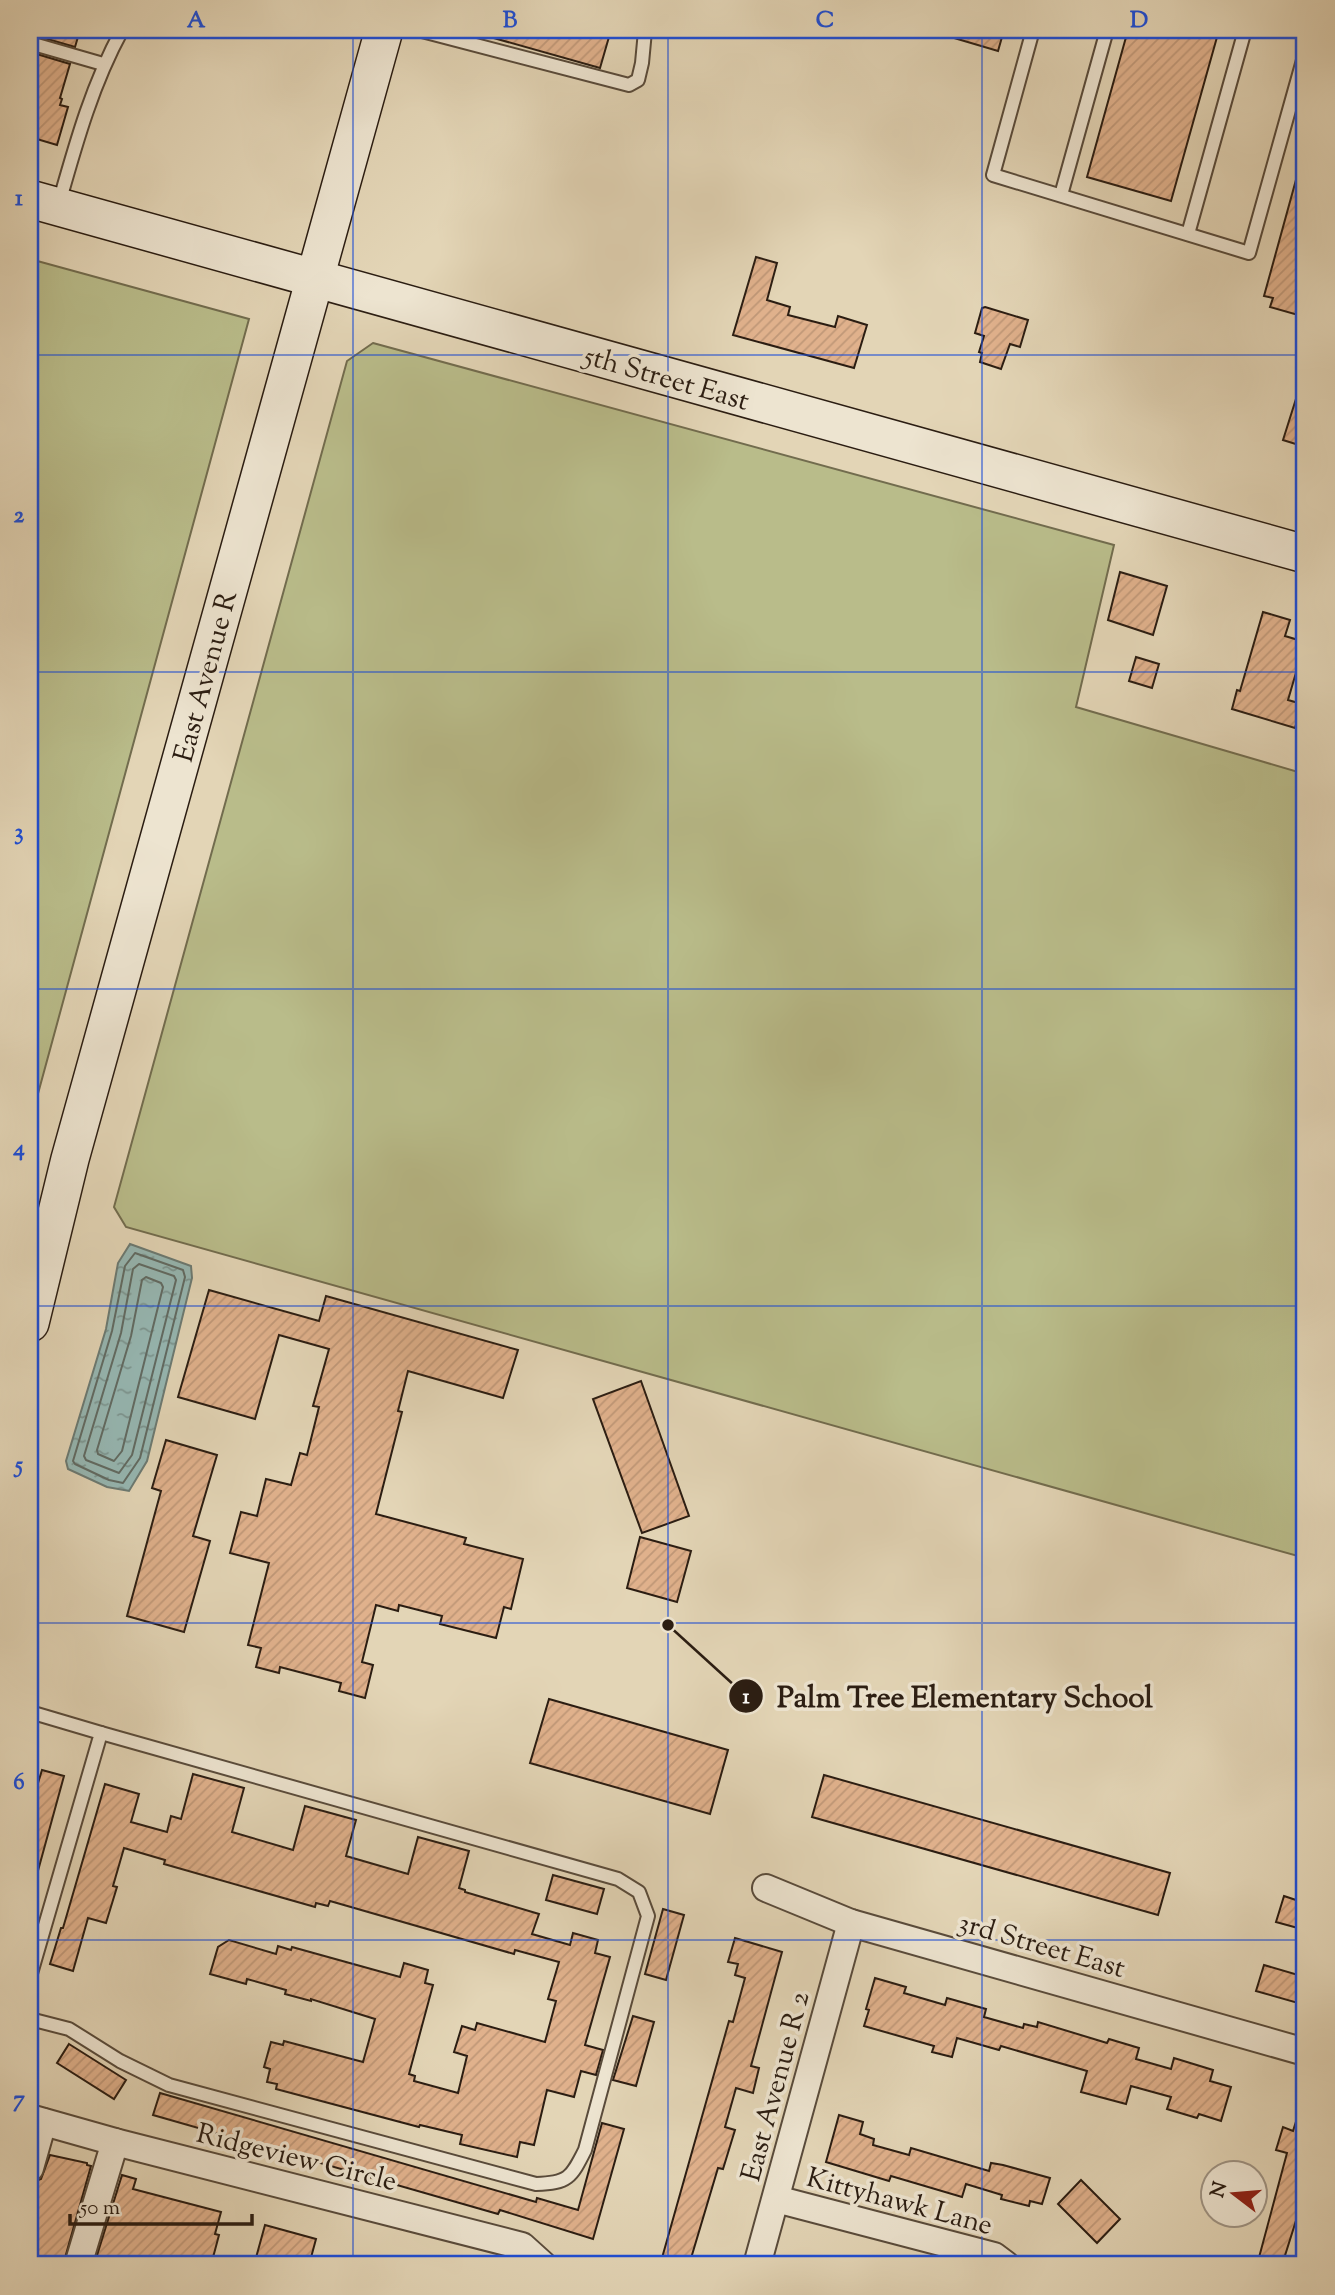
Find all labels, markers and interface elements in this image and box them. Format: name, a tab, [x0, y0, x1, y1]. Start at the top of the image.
text: A	[187, 5, 206, 38]
text: B	[503, 5, 518, 38]
text: C	[816, 5, 834, 38]
text: D	[1130, 5, 1148, 38]
text: 1	[15, 183, 23, 216]
street label: 5th Street East	[577, 337, 754, 423]
text: 2	[14, 500, 25, 533]
street label: East Avenue R	[165, 587, 249, 767]
text: 3	[14, 817, 24, 850]
text: 4	[12, 1133, 25, 1166]
text: 5	[13, 1450, 23, 1483]
callout: Palm Tree Elementary School	[728, 1671, 1167, 1722]
text: Palm Tree Elementary School	[777, 1678, 1154, 1721]
text: 1	[742, 1683, 750, 1713]
text: 6	[13, 1767, 25, 1800]
street label: 3rd Street East	[953, 1904, 1130, 1990]
street label: East Avenue R 2	[732, 1987, 821, 2186]
text: 7	[13, 2084, 25, 2117]
street label: Ridgeview Circle	[192, 2115, 401, 2203]
north arrow	[1198, 2158, 1268, 2228]
street label: Kittyhawk Lane	[802, 2159, 997, 2247]
text: N	[1205, 2179, 1235, 2201]
scale bar	[70, 2183, 252, 2227]
text: 50 m	[79, 2194, 120, 2224]

